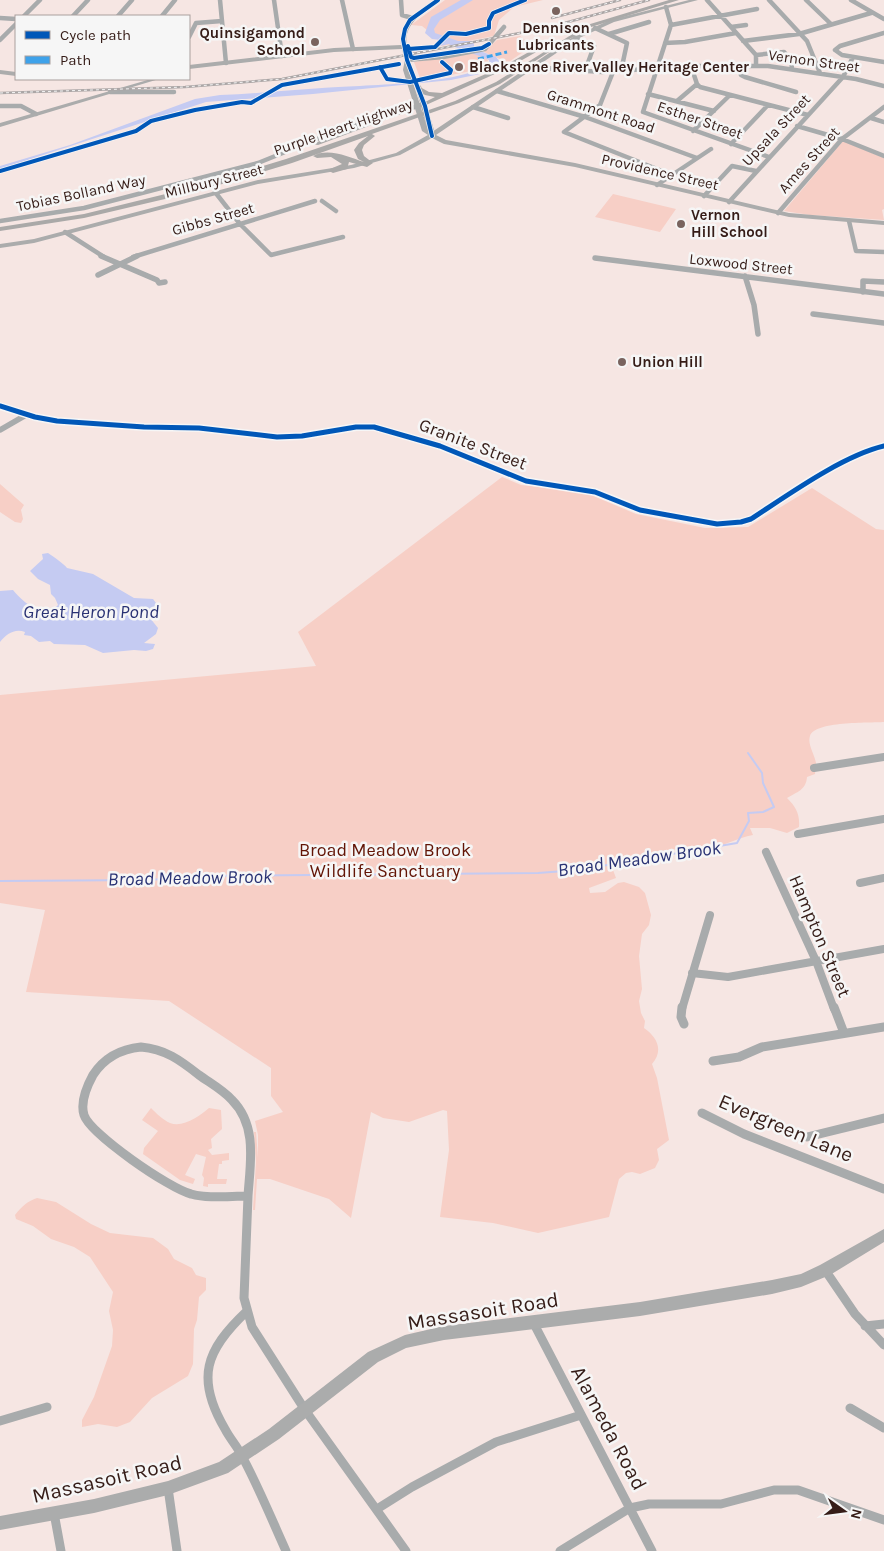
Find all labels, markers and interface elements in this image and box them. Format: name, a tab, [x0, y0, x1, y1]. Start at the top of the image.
marker: Dennison Lubricants	[550, 5, 562, 17]
legend	[15, 15, 190, 80]
place label: Dennison Lubricants	[518, 19, 594, 54]
place label: Quinsigamond School	[199, 24, 305, 59]
text: Cycle path	[60, 26, 131, 44]
marker: Quinsigamond School	[309, 36, 321, 48]
street label: Vernon Street	[767, 46, 861, 76]
text: Path	[60, 51, 91, 69]
place label: Blackstone River Valley Heritage Center	[469, 58, 749, 76]
marker: Blackstone River Valley Heritage Center	[453, 61, 465, 73]
street label: Grammont Road	[545, 85, 657, 137]
street label: Upsala Street	[738, 90, 814, 170]
street label: Purple Heart Highway	[271, 95, 415, 159]
street label: Esther Street	[655, 97, 745, 143]
street label: Ames Street	[775, 123, 844, 197]
street label: Providence Street	[600, 150, 721, 194]
street label: Millbury Street	[163, 160, 265, 202]
street label: Tobias Bolland Way	[15, 171, 147, 215]
street label: Gibbs Street	[170, 199, 256, 239]
place label: Vernon Hill School	[691, 206, 768, 241]
marker: Vernon Hill School	[675, 218, 687, 230]
street label: Loxwood Street	[688, 250, 794, 278]
place label: Union Hill	[632, 353, 703, 371]
marker: Union Hill	[616, 356, 628, 368]
street label: Granite Street	[416, 413, 530, 475]
water label: Great Heron Pond	[23, 601, 159, 623]
water label: Broad Meadow Brook	[556, 837, 722, 881]
park label: Broad Meadow Brook Wildlife Sanctuary	[299, 839, 471, 882]
water label: Broad Meadow Brook	[108, 866, 273, 890]
street label: Hampton Street	[784, 872, 856, 1001]
street label: Evergreen Lane	[715, 1089, 857, 1167]
street label: Massasoit Road	[406, 1287, 560, 1335]
street label: Alameda Road	[566, 1362, 652, 1494]
street label: Massasoit Road	[30, 1450, 184, 1508]
north arrow	[819, 1486, 869, 1536]
text: N	[847, 1507, 866, 1521]

